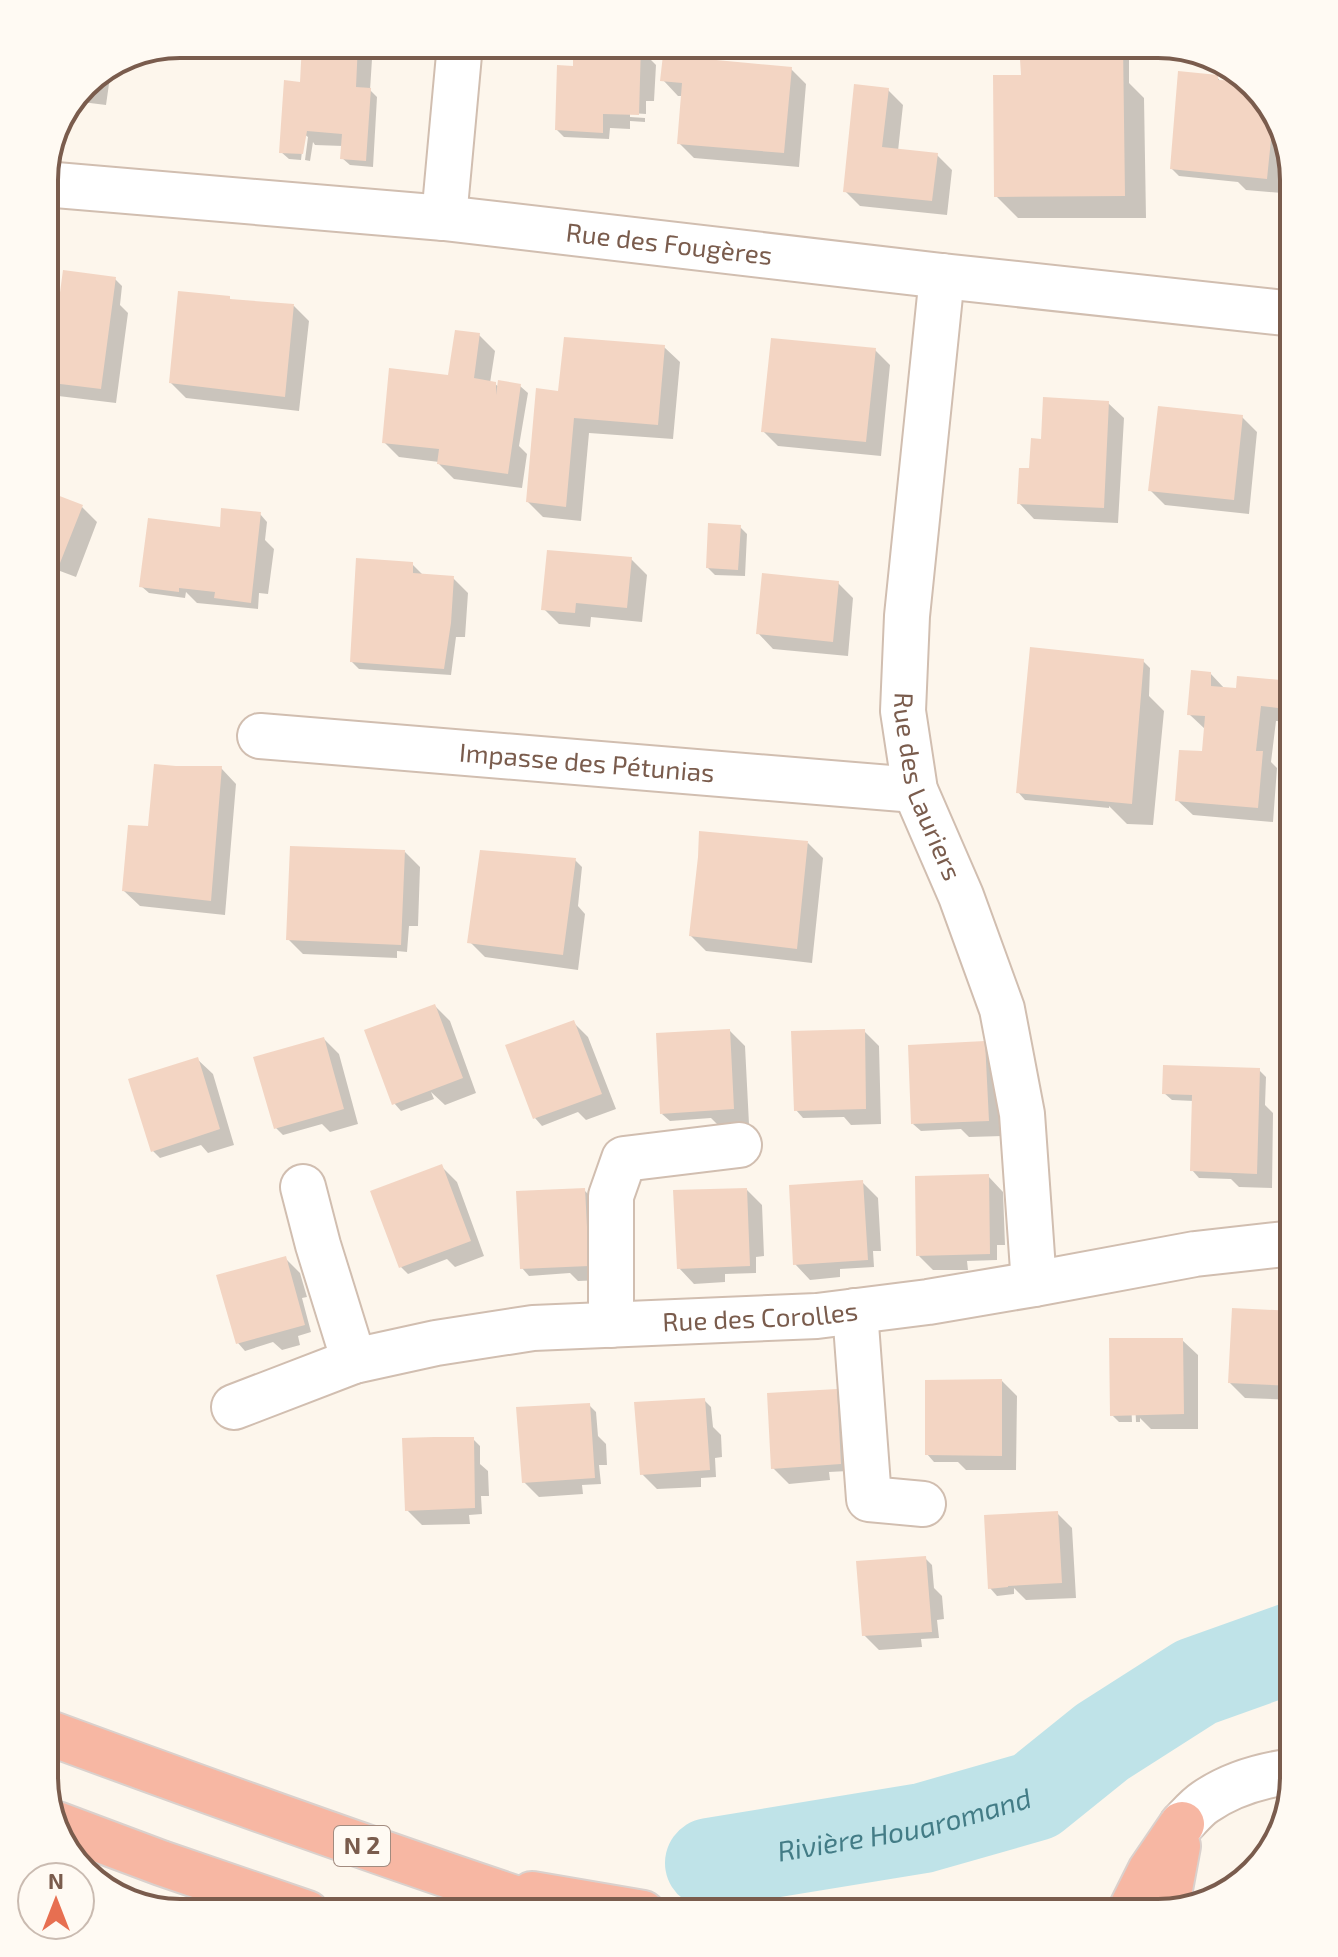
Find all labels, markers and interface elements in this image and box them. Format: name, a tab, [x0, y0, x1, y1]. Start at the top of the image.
street label: Rue des Fougères	[564, 215, 774, 270]
street label: Rue des Lauriers	[889, 692, 969, 885]
street label: Impasse des Pétunias	[458, 735, 716, 787]
street label: Rue des Corolles	[662, 1294, 859, 1337]
water label: Rivière Houaromand	[775, 1780, 1035, 1868]
road number: N 2	[334, 1826, 390, 1866]
north arrow	[16, 1861, 96, 1941]
text: N	[48, 1867, 64, 1893]

